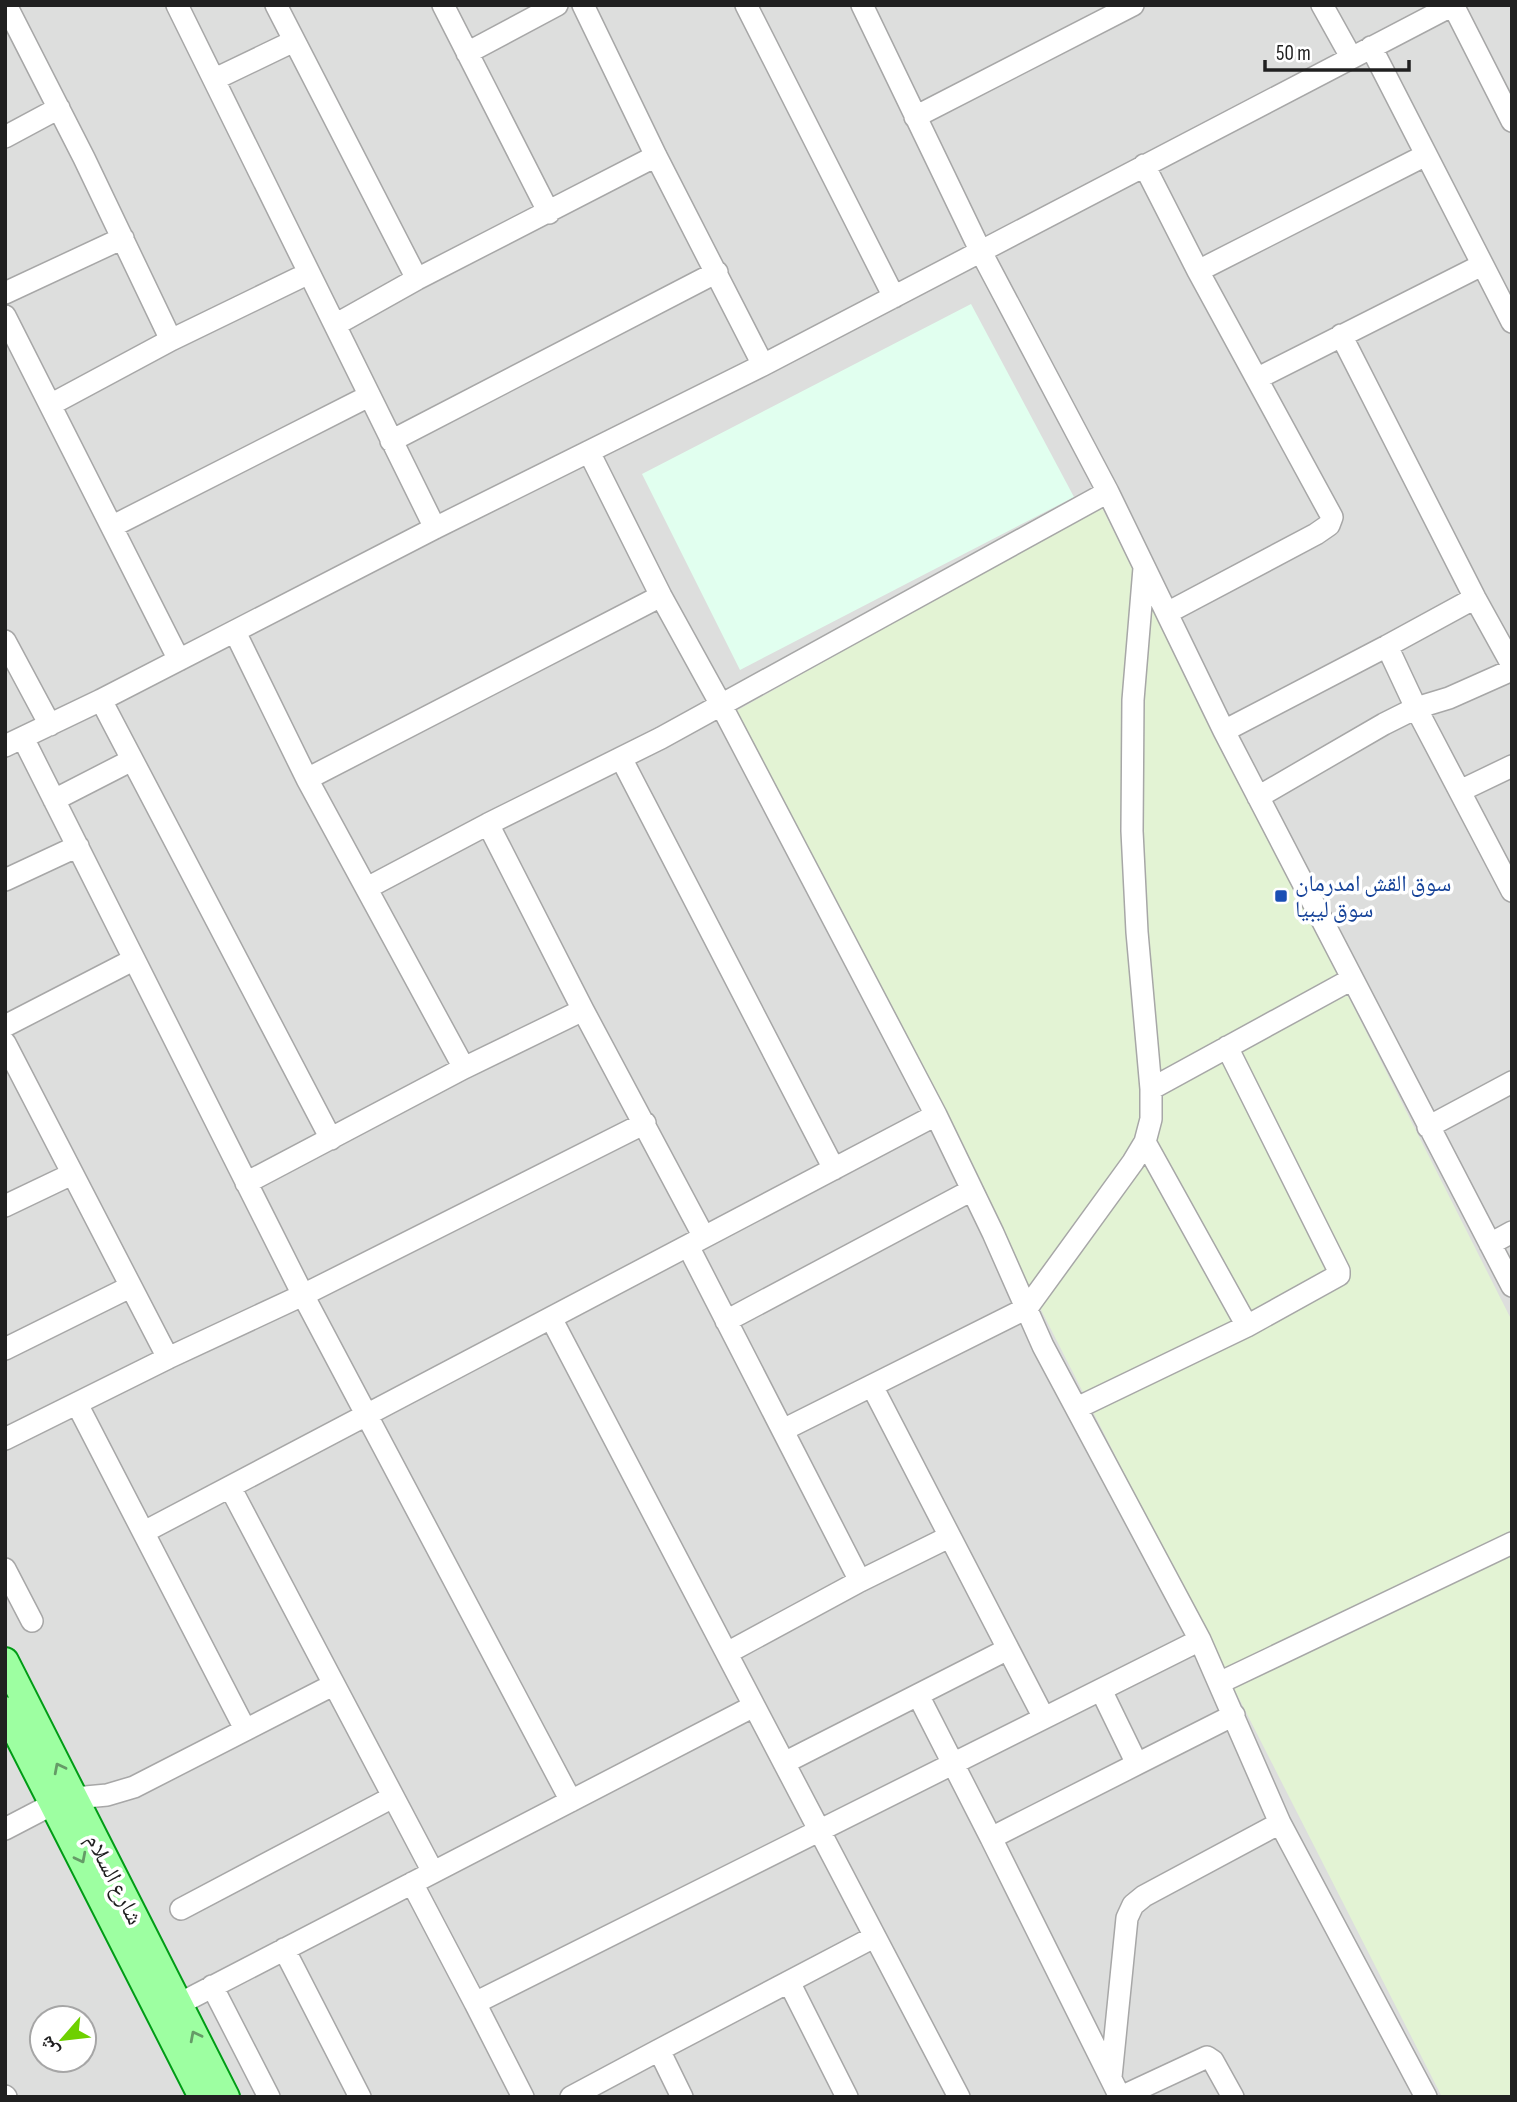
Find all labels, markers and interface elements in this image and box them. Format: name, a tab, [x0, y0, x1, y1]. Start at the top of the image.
scale bar	[1265, 28, 1408, 72]
text: 50 m	[1276, 41, 1311, 66]
place label: سوق القش امدرمان سوق ليبيا	[1295, 870, 1451, 924]
marker: سوق القش امدرمان سوق ليبيا	[1273, 888, 1289, 904]
one-way arrow	[54, 1763, 67, 1775]
street label: شارع السلام	[78, 1829, 149, 1930]
one-way arrow	[72, 1851, 86, 1863]
north arrow	[28, 2004, 98, 2074]
one-way arrow	[190, 2031, 204, 2043]
text: ش	[34, 2032, 64, 2061]

